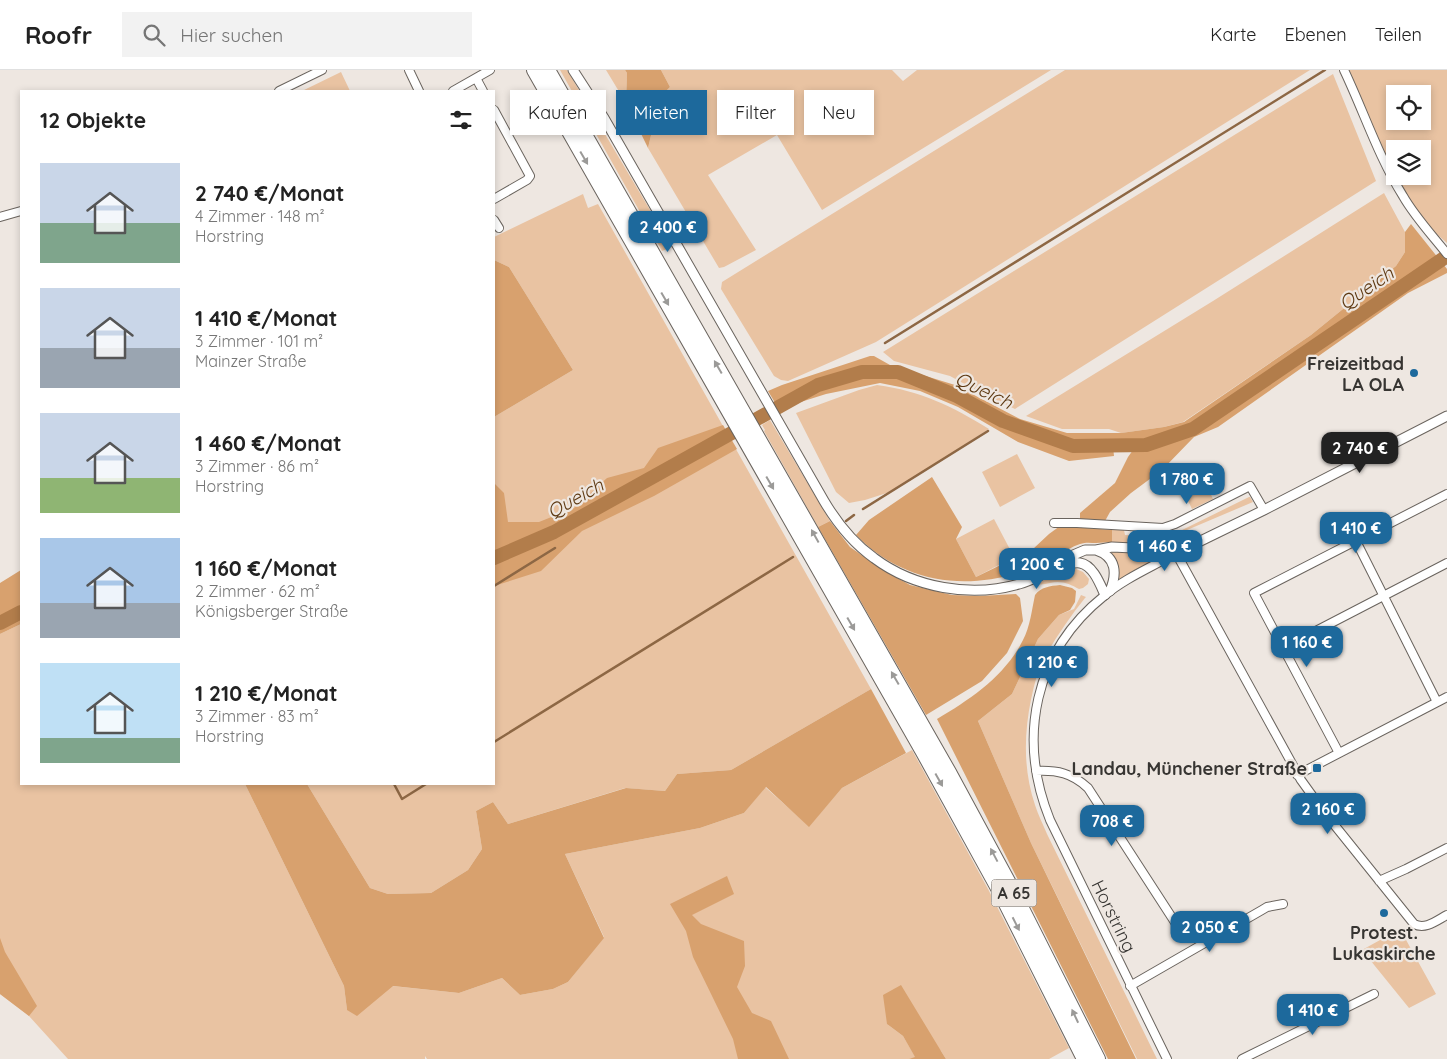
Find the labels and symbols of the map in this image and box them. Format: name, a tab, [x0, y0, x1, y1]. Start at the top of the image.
one-way arrow	[580, 150, 588, 165]
pin: 2 400 €	[622, 210, 714, 253]
water label: Queich	[1334, 260, 1399, 315]
one-way arrow	[661, 291, 669, 306]
place label: Freizeitbad LA OLA	[1307, 352, 1404, 396]
one-way arrow	[713, 360, 722, 373]
water label: Queich	[951, 366, 1018, 415]
marker: Freizeitbad LA OLA	[1408, 367, 1420, 379]
pin: 2 740 €	[1314, 432, 1406, 474]
pin: 1 780 €	[1141, 462, 1233, 505]
water label: Queich	[543, 472, 609, 523]
one-way arrow	[766, 476, 774, 490]
pin: 1 410 €	[1310, 512, 1402, 554]
one-way arrow	[811, 529, 819, 544]
pin: 1 460 €	[1119, 530, 1211, 572]
pin: 1 200 €	[991, 548, 1083, 590]
one-way arrow	[846, 617, 855, 631]
pin: 1 160 €	[1261, 626, 1353, 668]
pin: 1 210 €	[1006, 646, 1098, 688]
one-way arrow	[891, 671, 900, 684]
place label: Landau, Münchener Straße	[1071, 757, 1307, 780]
marker: Landau, Münchener Straße	[1311, 762, 1323, 774]
one-way arrow	[935, 774, 944, 787]
pin: 2 160 €	[1282, 792, 1374, 835]
pin: 708 €	[1077, 804, 1147, 847]
one-way arrow	[990, 848, 998, 862]
street label: Horstring	[1087, 876, 1141, 956]
road number: A 65	[992, 880, 1036, 906]
marker: Protest. Lukaskirche	[1378, 907, 1390, 919]
pin: 2 050 €	[1164, 910, 1256, 953]
one-way arrow	[1012, 916, 1020, 931]
place label: Protest. Lukaskirche	[1332, 921, 1436, 965]
pin: 1 410 €	[1267, 994, 1359, 1036]
one-way arrow	[1071, 1009, 1079, 1023]

